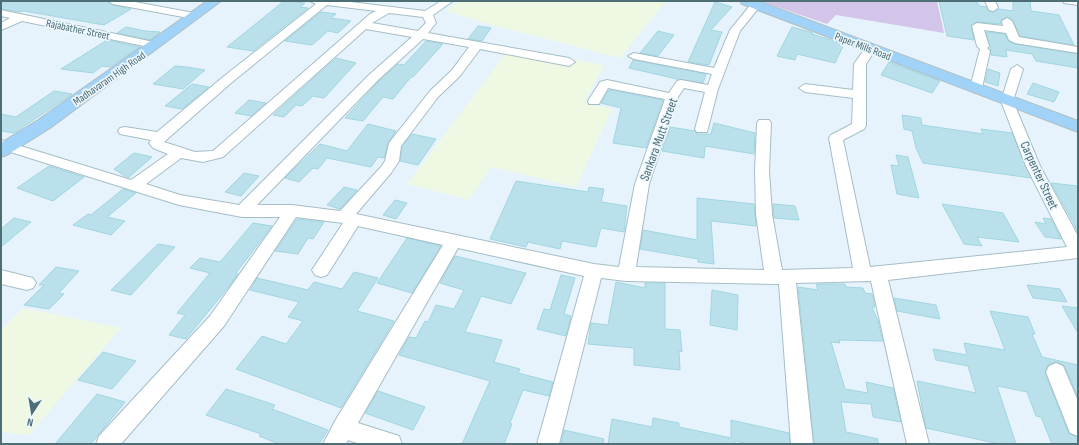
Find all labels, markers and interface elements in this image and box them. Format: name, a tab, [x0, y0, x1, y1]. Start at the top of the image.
street label: Rajabather Street	[45, 16, 112, 43]
street label: Paper Mills Road	[833, 30, 893, 63]
street label: Madhavaram High Road	[71, 48, 148, 108]
street label: Sankara Mutt Street	[636, 96, 681, 183]
street label: Carpenter Street	[1016, 139, 1062, 212]
north arrow	[12, 393, 52, 433]
text: N	[26, 415, 34, 429]

